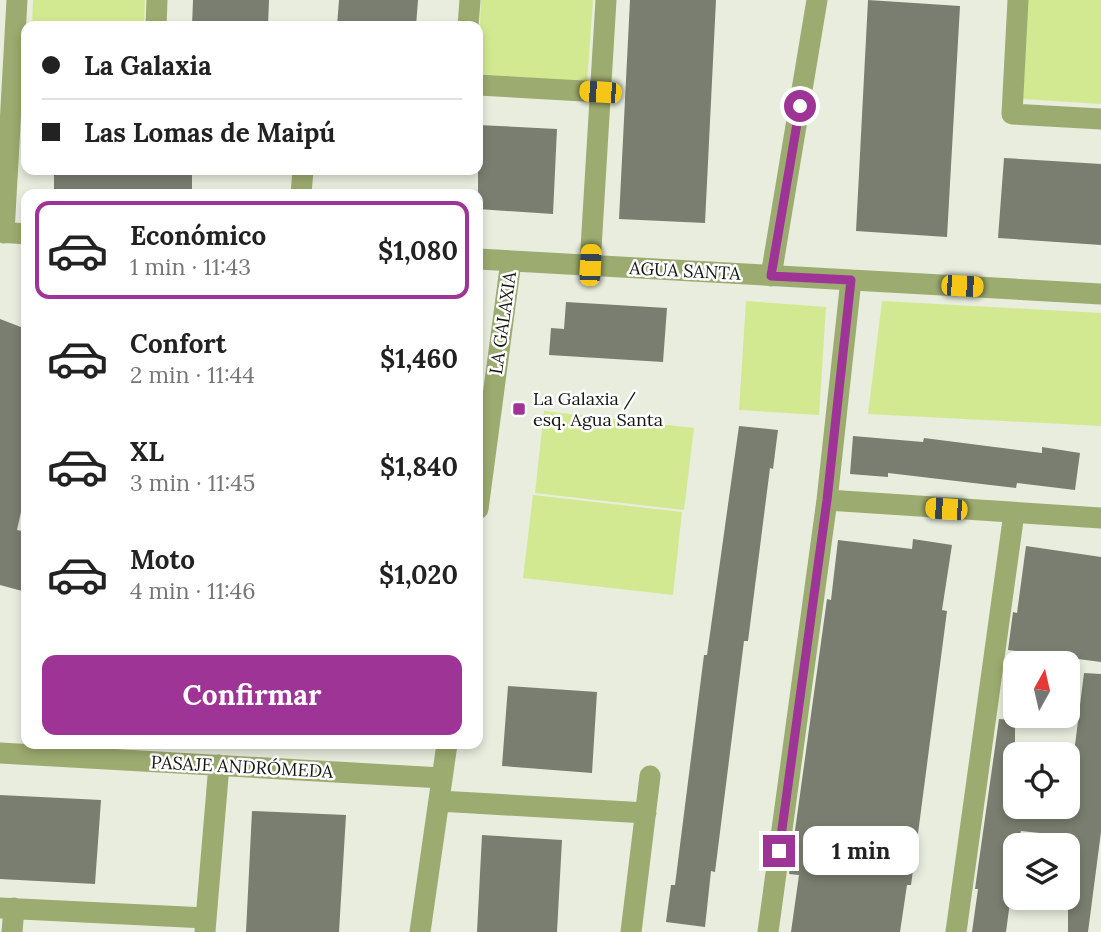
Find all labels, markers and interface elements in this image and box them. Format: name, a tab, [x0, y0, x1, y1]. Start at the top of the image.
text: La Galaxia	[84, 49, 212, 82]
car	[579, 80, 622, 104]
route start	[784, 90, 816, 122]
text: Las Lomas de Maipú	[84, 116, 335, 149]
icon: car	[46, 219, 109, 282]
text: Económico	[130, 219, 266, 252]
text: $1,080	[378, 234, 458, 267]
car	[579, 243, 602, 287]
text: 1 min · 11:43	[130, 252, 251, 281]
street label: AGUA SANTA	[628, 256, 742, 285]
street label: LA GALAXIA	[484, 269, 521, 376]
car	[941, 274, 984, 298]
icon: car	[46, 327, 109, 390]
text: Confort	[130, 327, 227, 360]
text: $1,460	[380, 342, 458, 375]
text: 2 min · 11:44	[130, 360, 255, 389]
place label: La Galaxia / esq. Agua Santa	[533, 387, 663, 431]
marker: La Galaxia / esq. Agua Santa	[511, 401, 527, 417]
icon: car	[46, 435, 109, 498]
text: XL	[130, 435, 164, 468]
text: $1,840	[380, 450, 458, 483]
text: 3 min · 11:45	[130, 468, 255, 497]
car	[925, 497, 968, 521]
icon: car	[46, 543, 109, 606]
text: Moto	[130, 543, 195, 576]
text: $1,020	[379, 558, 458, 591]
text: 4 min · 11:46	[130, 576, 256, 605]
north arrow	[1003, 651, 1080, 728]
map controls	[1003, 651, 1080, 910]
button: Confirmar	[42, 655, 462, 735]
button: locate	[1003, 742, 1080, 819]
street label: PASAJE ANDRÓMEDA	[150, 750, 334, 783]
callout: 1 min	[804, 826, 919, 876]
button: layers	[1003, 833, 1080, 910]
route end	[763, 835, 795, 867]
text: 1 min	[832, 836, 890, 865]

